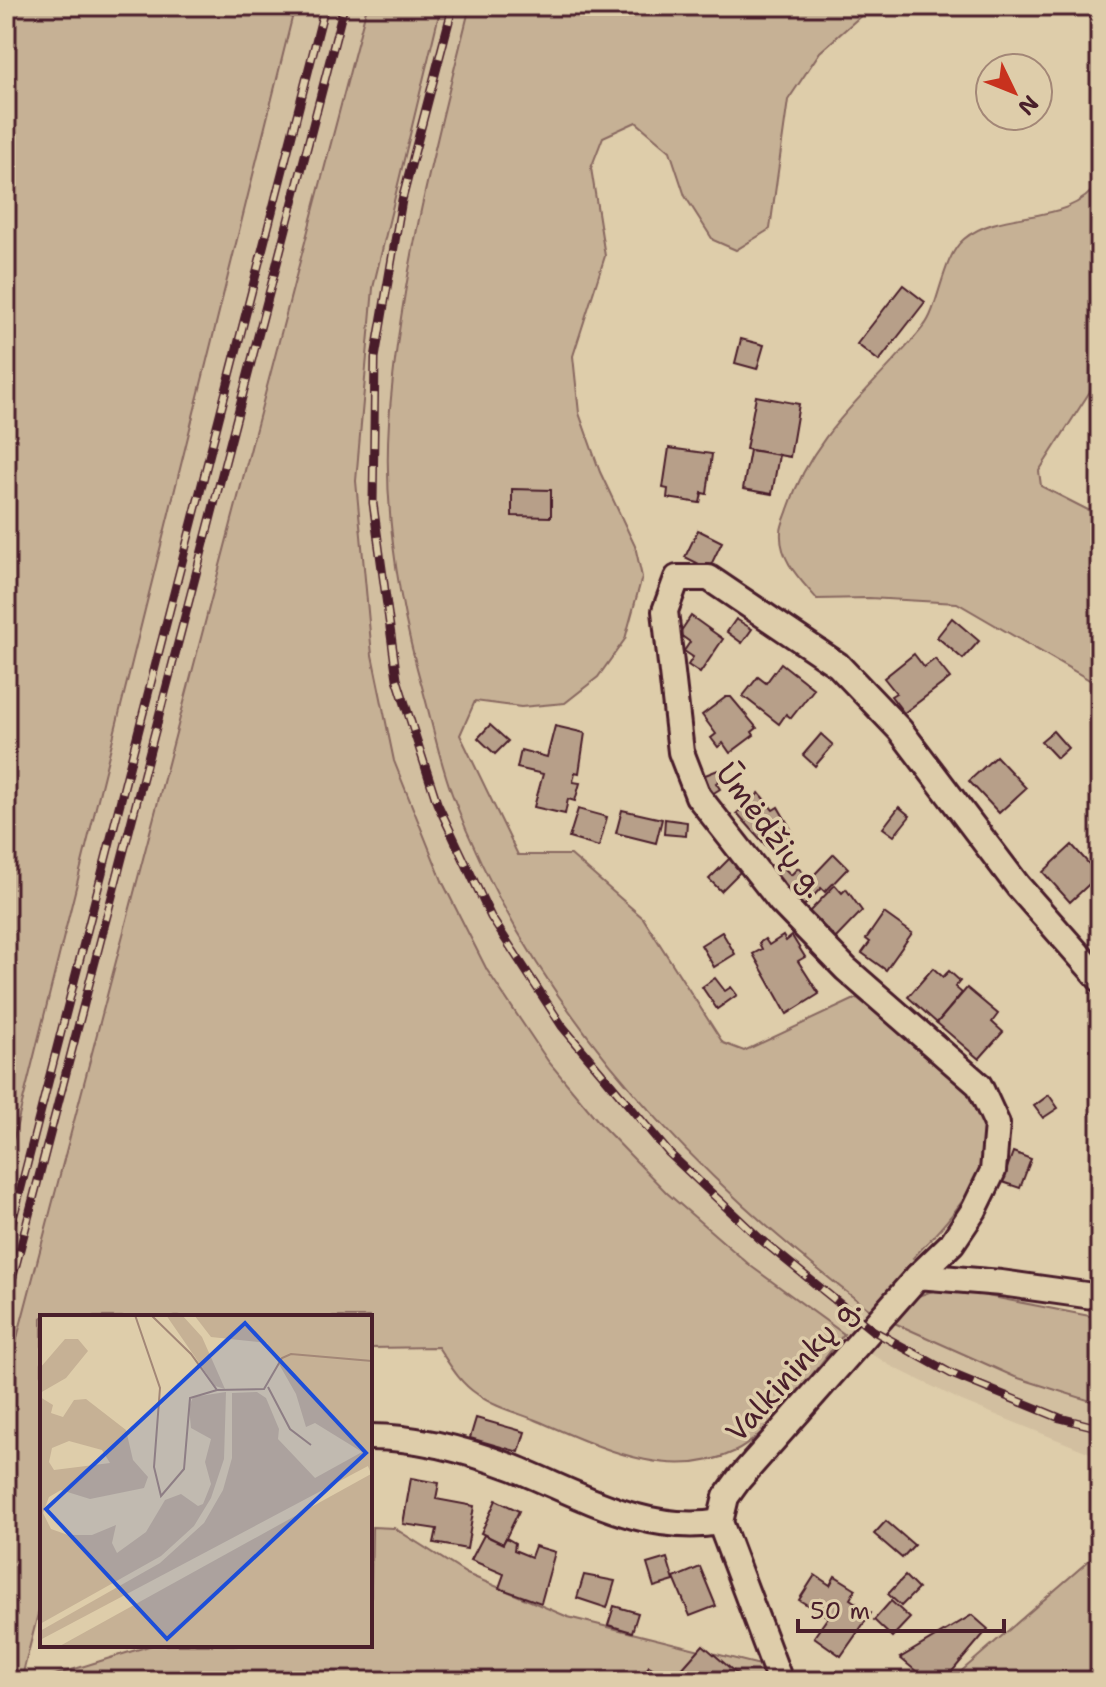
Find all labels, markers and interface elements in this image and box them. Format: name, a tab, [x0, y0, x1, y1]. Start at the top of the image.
north arrow	[974, 52, 1054, 132]
text: N	[1012, 89, 1045, 122]
street label: Ūmėdžių g.	[707, 754, 835, 906]
street label: Valkininkų g.	[716, 1287, 870, 1451]
inset map	[40, 1315, 372, 1647]
scale bar	[798, 1583, 1004, 1633]
text: 50 m	[810, 1595, 870, 1627]

